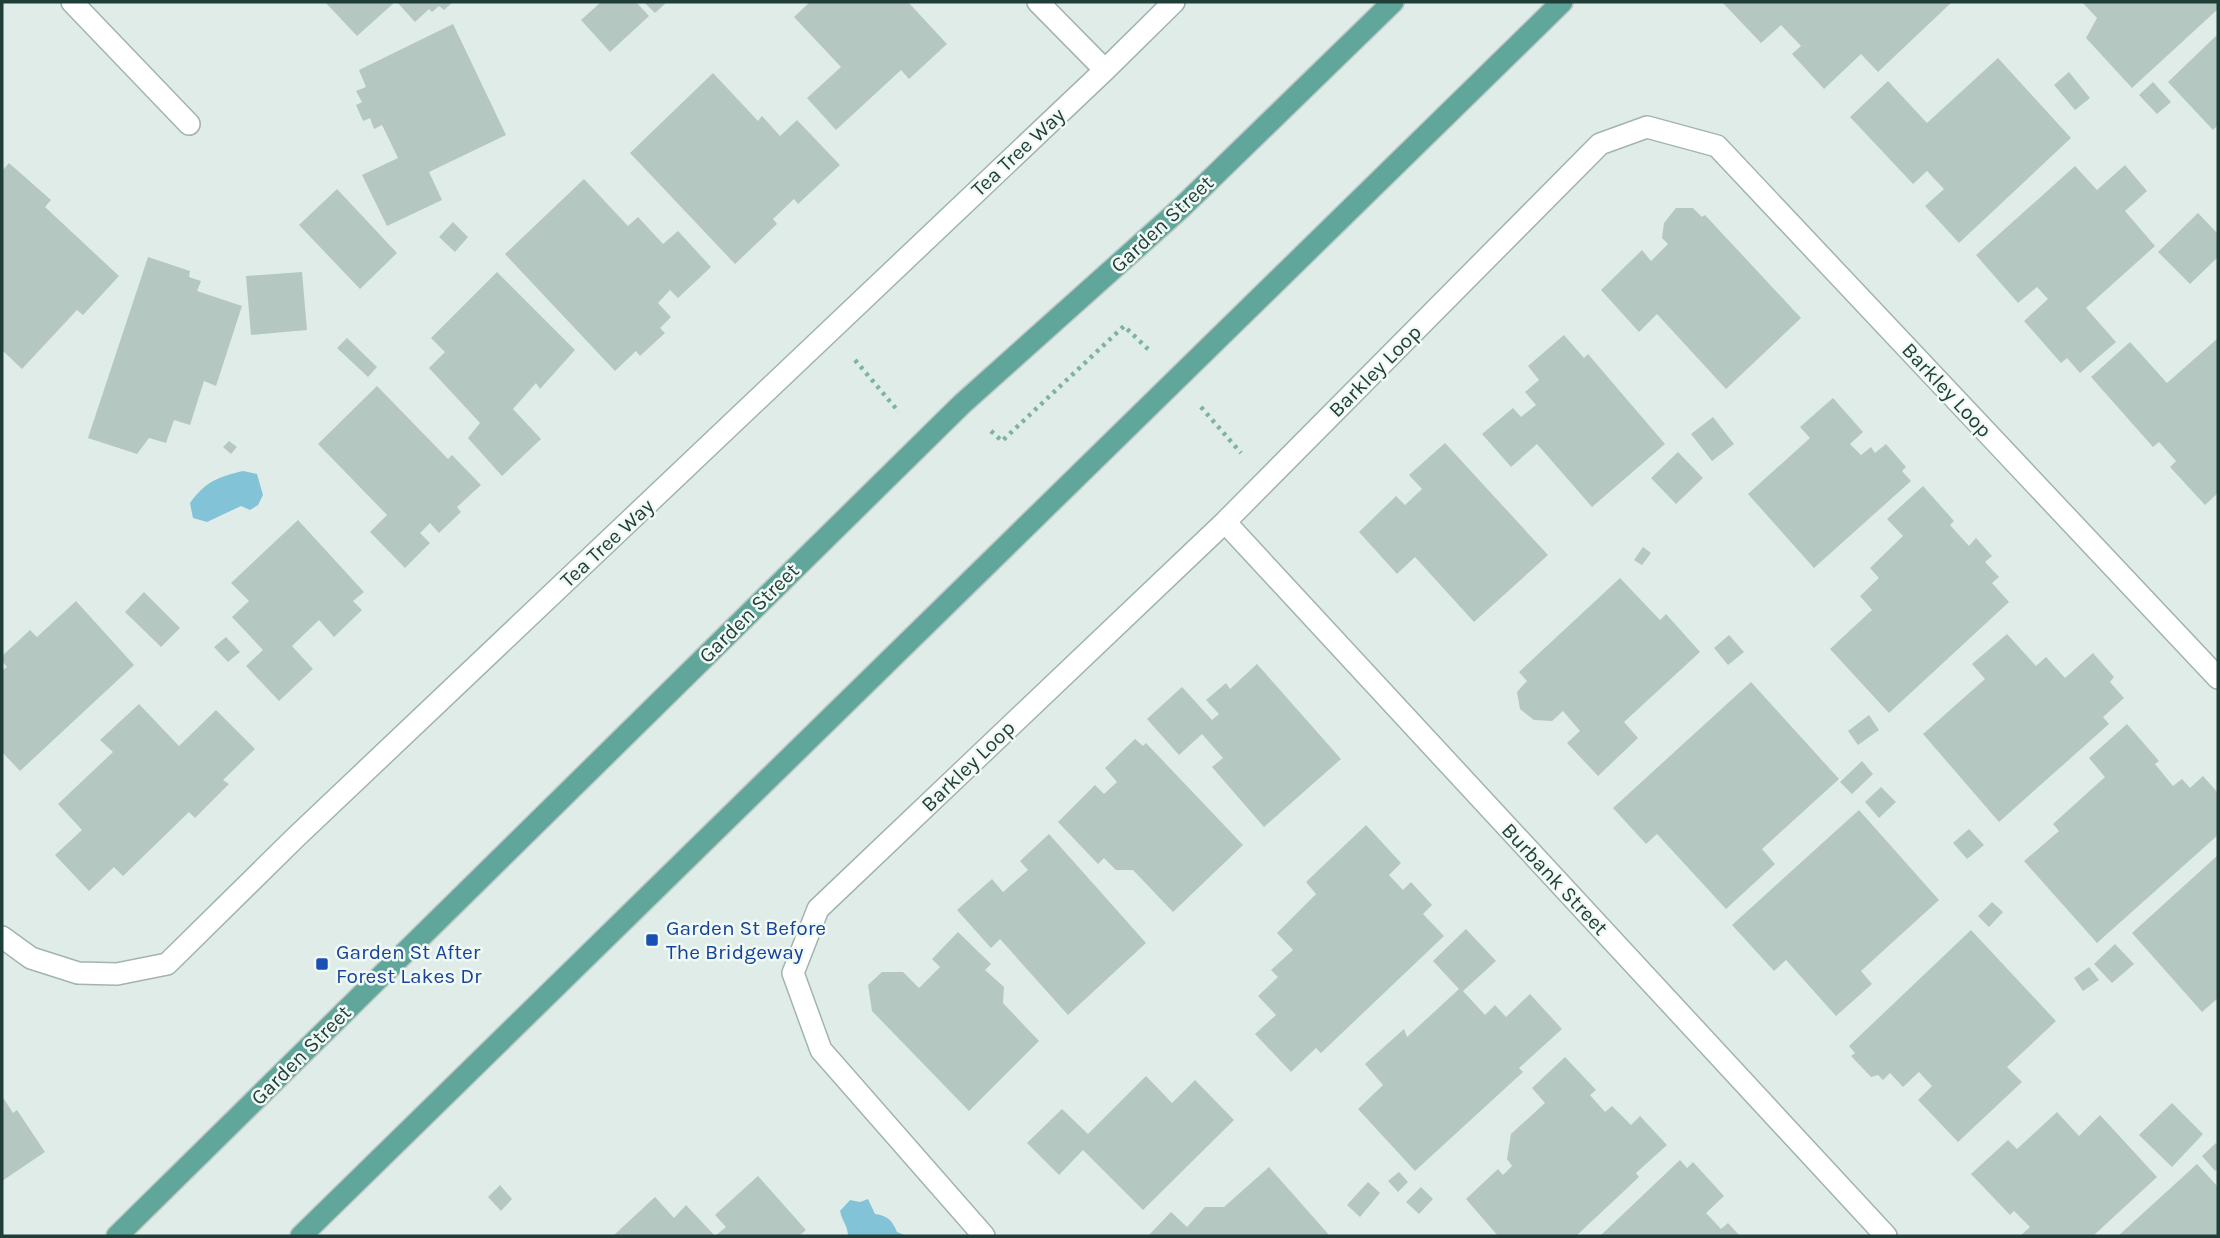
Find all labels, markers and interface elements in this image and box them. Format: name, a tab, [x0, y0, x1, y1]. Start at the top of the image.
street label: Tea Tree Way	[966, 103, 1070, 201]
street label: Garden Street	[1106, 170, 1218, 278]
street label: Barkley Loop	[1324, 320, 1426, 422]
street label: Barkley Loop	[1897, 338, 1997, 442]
street label: Tea Tree Way	[555, 494, 659, 592]
street label: Garden Street	[694, 558, 804, 668]
street label: Barkley Loop	[916, 716, 1020, 816]
street label: Burbank Street	[1497, 818, 1613, 940]
place label: Garden St Before The Bridgeway	[666, 916, 826, 964]
marker: Garden St Before The Bridgeway	[644, 932, 660, 948]
place label: Garden St After Forest Lakes Dr	[336, 940, 482, 988]
marker: Garden St After Forest Lakes Dr	[314, 956, 330, 972]
street label: Garden Street	[246, 1000, 356, 1110]

